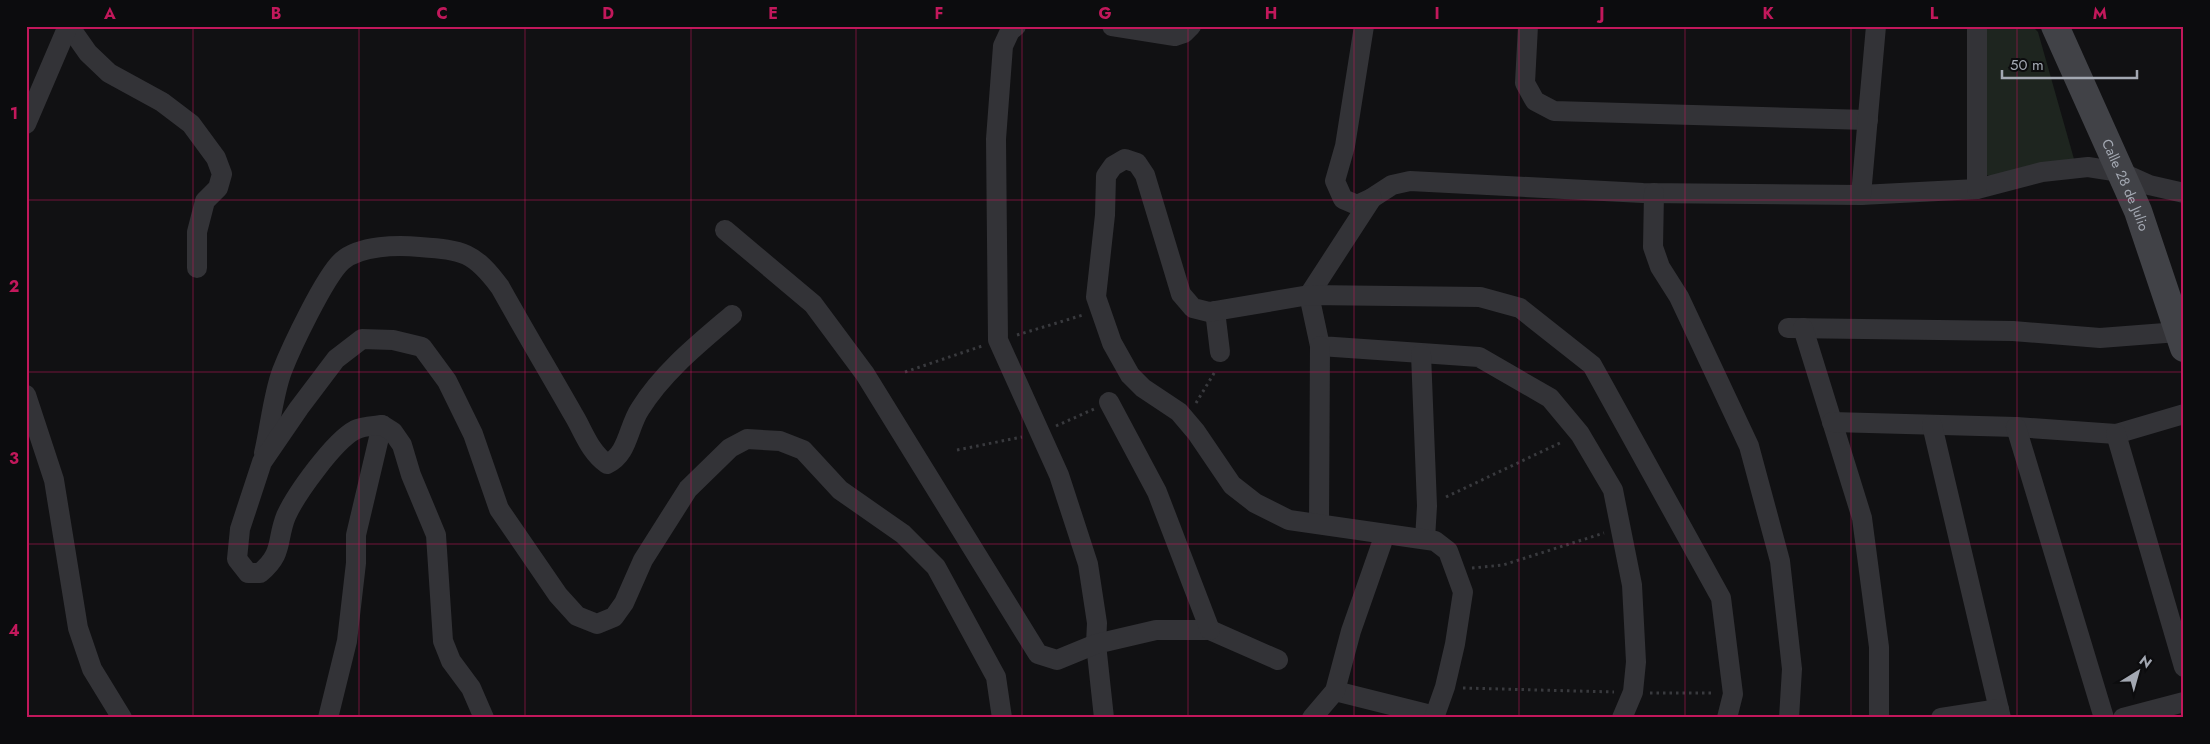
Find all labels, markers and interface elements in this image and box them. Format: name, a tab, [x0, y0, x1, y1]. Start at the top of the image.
text: A	[103, 2, 116, 25]
text: B	[271, 2, 281, 25]
text: C	[436, 2, 448, 25]
text: D	[602, 2, 614, 25]
text: E	[768, 2, 778, 25]
text: F	[935, 2, 943, 25]
text: G	[1098, 2, 1112, 25]
text: H	[1265, 2, 1277, 25]
text: I	[1434, 2, 1440, 25]
text: J	[1596, 2, 1605, 25]
text: K	[1762, 2, 1774, 25]
text: L	[1930, 2, 1939, 25]
text: M	[2093, 2, 2107, 25]
scale bar	[2002, 48, 2138, 80]
text: 50 m	[2010, 54, 2044, 76]
text: 1	[10, 102, 18, 125]
street label: Calle 28 de Julio	[2097, 136, 2154, 234]
text: 2	[9, 275, 19, 298]
text: 3	[9, 447, 19, 470]
text: 4	[8, 619, 20, 642]
north arrow	[2112, 646, 2162, 696]
text: N	[2135, 650, 2156, 673]

